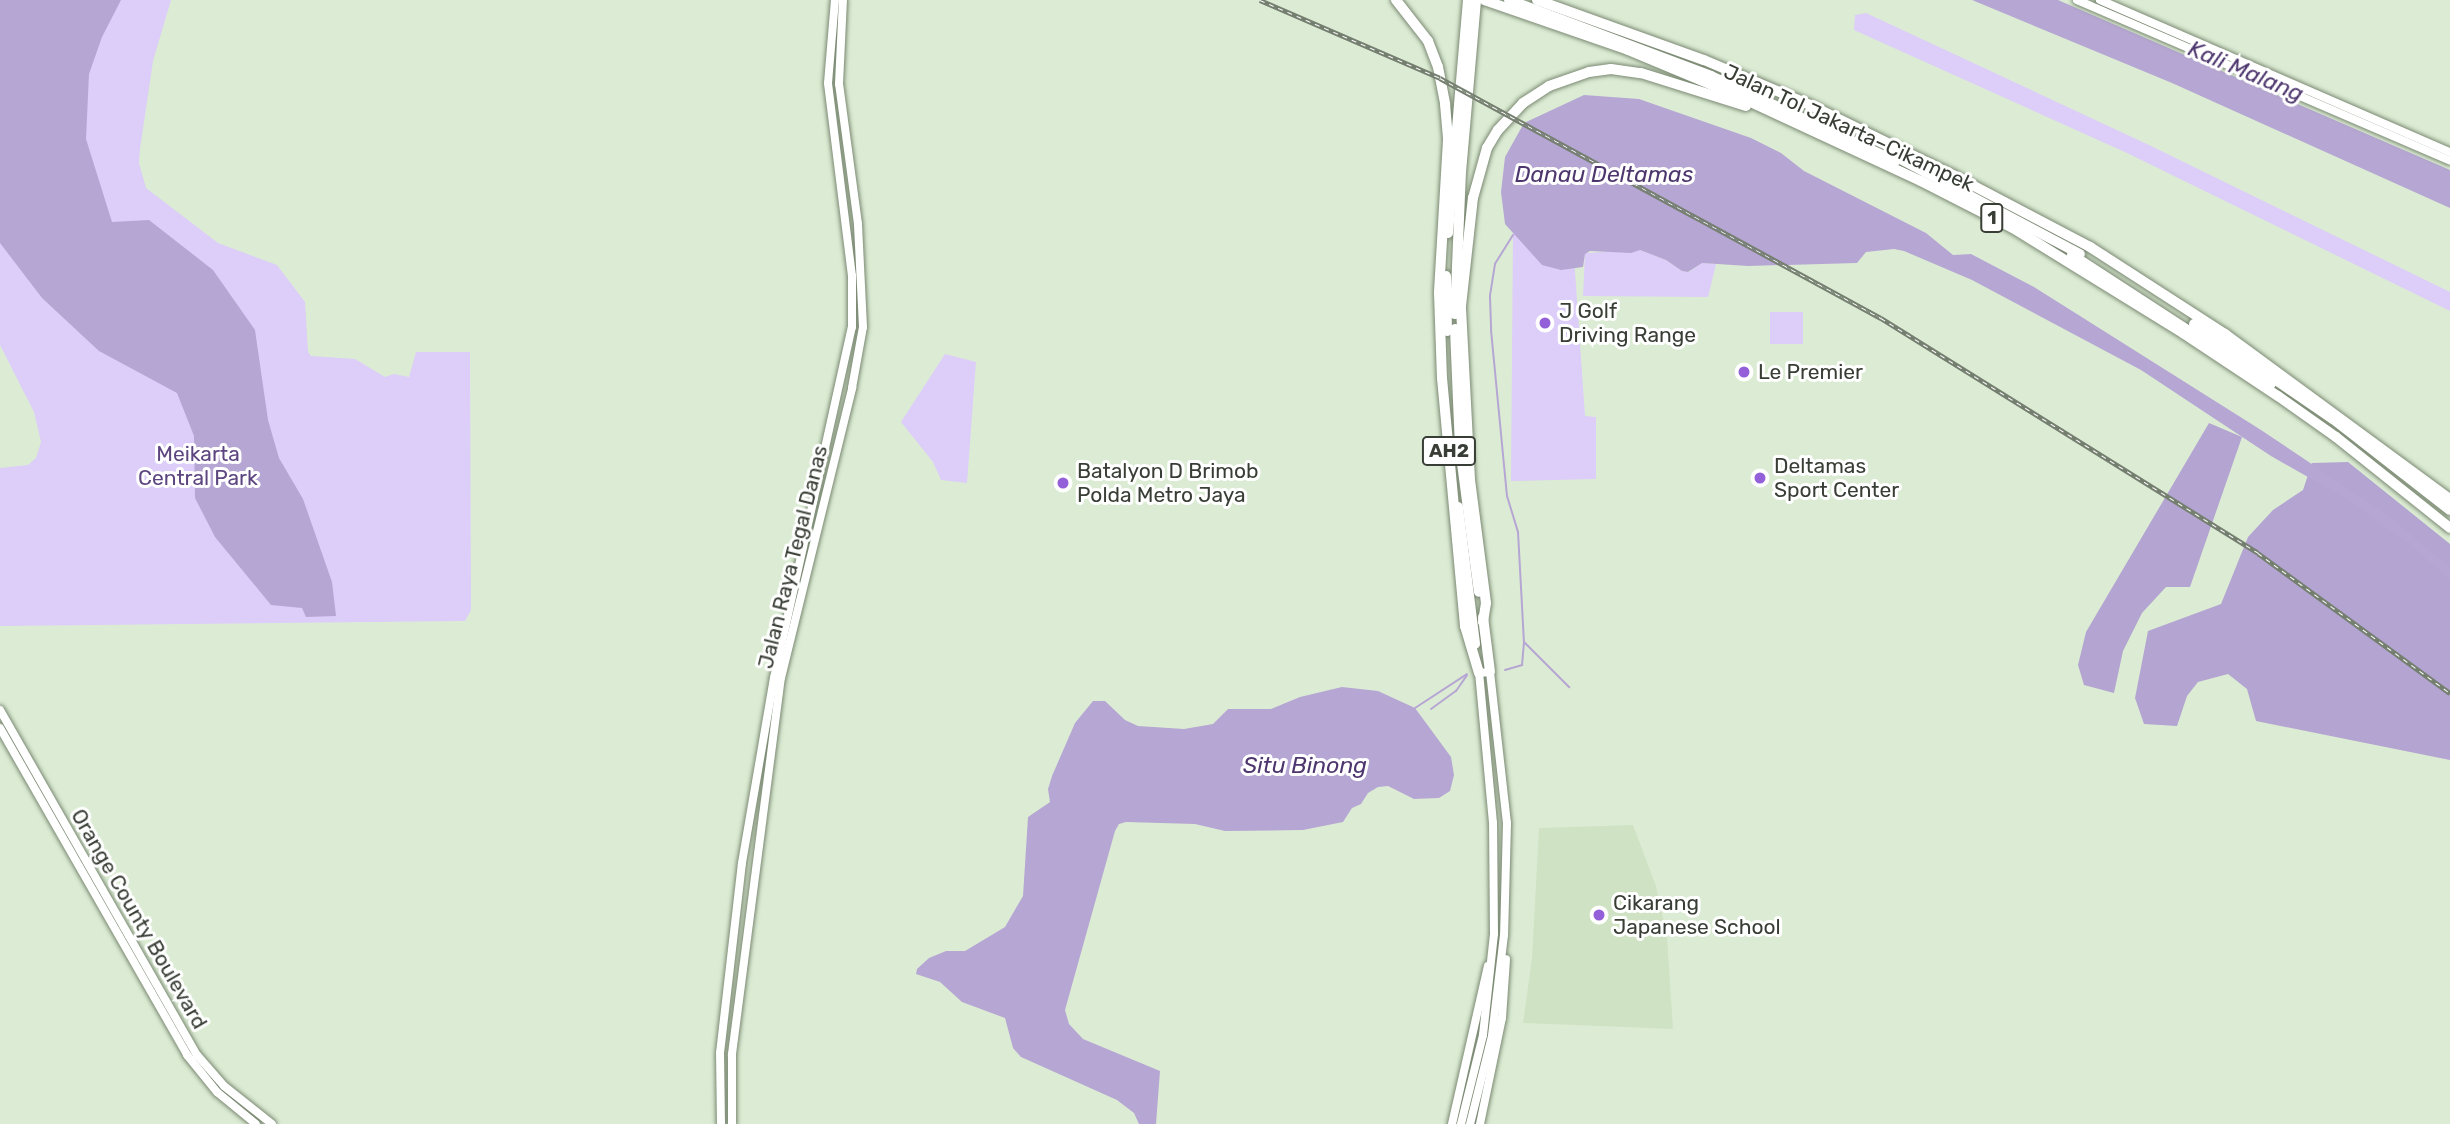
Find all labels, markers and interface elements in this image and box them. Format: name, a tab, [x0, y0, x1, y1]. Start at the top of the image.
water label: Kali Malang	[2184, 34, 2308, 108]
street label: Jalan Tol Jakarta–Cikampek	[1720, 59, 1978, 197]
water label: Danau Deltamas	[1515, 160, 1693, 188]
road number: 1	[1980, 202, 2004, 233]
place label: J Golf Driving Range	[1559, 298, 1696, 348]
marker: J Golf Driving Range	[1537, 315, 1553, 331]
place label: Le Premier	[1758, 359, 1863, 385]
marker: Le Premier	[1736, 364, 1752, 380]
road number: AH2	[1421, 436, 1477, 466]
park label: Meikarta Central Park	[138, 441, 258, 491]
street label: Jalan Raya Tegal Danas	[753, 442, 833, 672]
place label: Deltamas Sport Center	[1774, 453, 1899, 503]
place label: Batalyon D Brimob Polda Metro Jaya	[1077, 458, 1258, 508]
marker: Deltamas Sport Center	[1752, 470, 1768, 486]
marker: Batalyon D Brimob Polda Metro Jaya	[1055, 475, 1071, 491]
water label: Situ Binong	[1243, 751, 1367, 779]
street label: Orange County Boulevard	[66, 804, 212, 1034]
place label: Cikarang Japanese School	[1613, 890, 1781, 940]
marker: Cikarang Japanese School	[1591, 907, 1607, 923]

